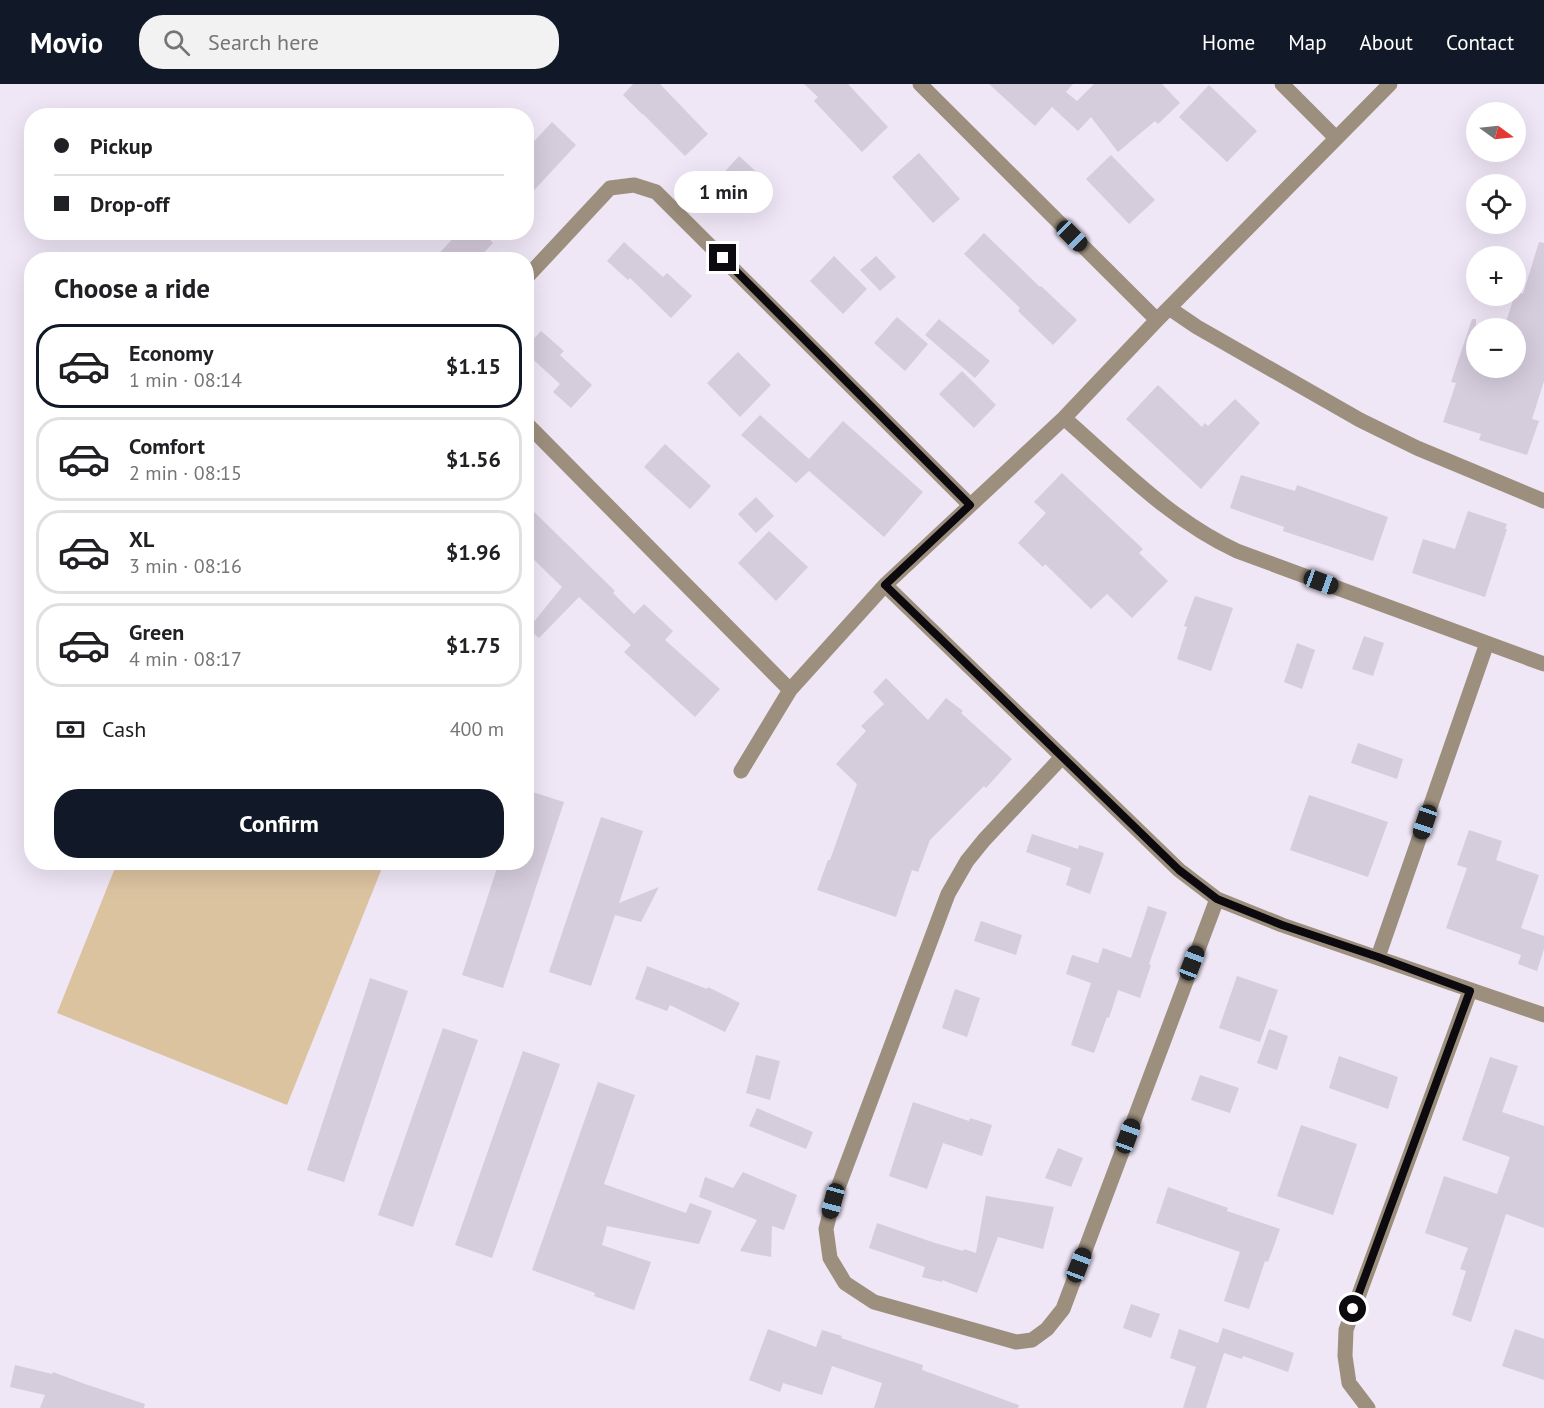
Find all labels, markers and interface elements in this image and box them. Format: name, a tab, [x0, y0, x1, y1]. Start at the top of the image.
search box	[139, 15, 559, 69]
text: Movio	[30, 24, 103, 61]
icon: search	[160, 26, 193, 59]
text: Search here	[208, 28, 319, 56]
text: Home	[1202, 29, 1255, 56]
text: Map	[1288, 29, 1327, 56]
text: About	[1360, 29, 1413, 56]
text: Contact	[1446, 29, 1514, 56]
north arrow	[1466, 102, 1526, 162]
map controls	[1466, 102, 1526, 378]
text: Pickup	[90, 132, 153, 160]
callout: 1 min	[674, 171, 772, 213]
button: locate	[1466, 174, 1526, 234]
text: 1 min	[699, 179, 748, 205]
text: Drop-off	[90, 190, 169, 218]
car	[1053, 217, 1091, 255]
route end	[709, 244, 736, 271]
button: +	[1466, 246, 1526, 306]
text: Choose a ride	[54, 271, 210, 305]
button: −	[1466, 318, 1526, 378]
icon: car	[57, 339, 111, 393]
text: Economy	[129, 339, 213, 367]
text: $1.15	[446, 352, 501, 380]
text: 1 min · 08:14	[129, 367, 242, 393]
icon: car	[57, 432, 111, 486]
text: Comfort	[129, 432, 205, 460]
text: $1.56	[446, 445, 501, 473]
text: 2 min · 08:15	[129, 460, 242, 486]
icon: car	[57, 525, 111, 579]
text: XL	[129, 525, 154, 553]
text: $1.96	[446, 538, 501, 566]
text: 3 min · 08:16	[129, 553, 242, 579]
car	[1301, 567, 1341, 597]
icon: car	[57, 618, 111, 672]
text: Green	[129, 618, 184, 646]
text: $1.75	[446, 631, 501, 659]
text: 4 min · 08:17	[129, 646, 242, 672]
icon: cash	[54, 713, 87, 746]
text: Cash	[102, 715, 146, 743]
text: 400 m	[450, 716, 504, 742]
button: Confirm	[54, 789, 504, 858]
car	[1411, 802, 1439, 842]
car	[1177, 943, 1207, 983]
car	[1113, 1116, 1143, 1156]
car	[820, 1181, 846, 1221]
car	[1064, 1245, 1094, 1285]
route start	[1339, 1295, 1366, 1322]

